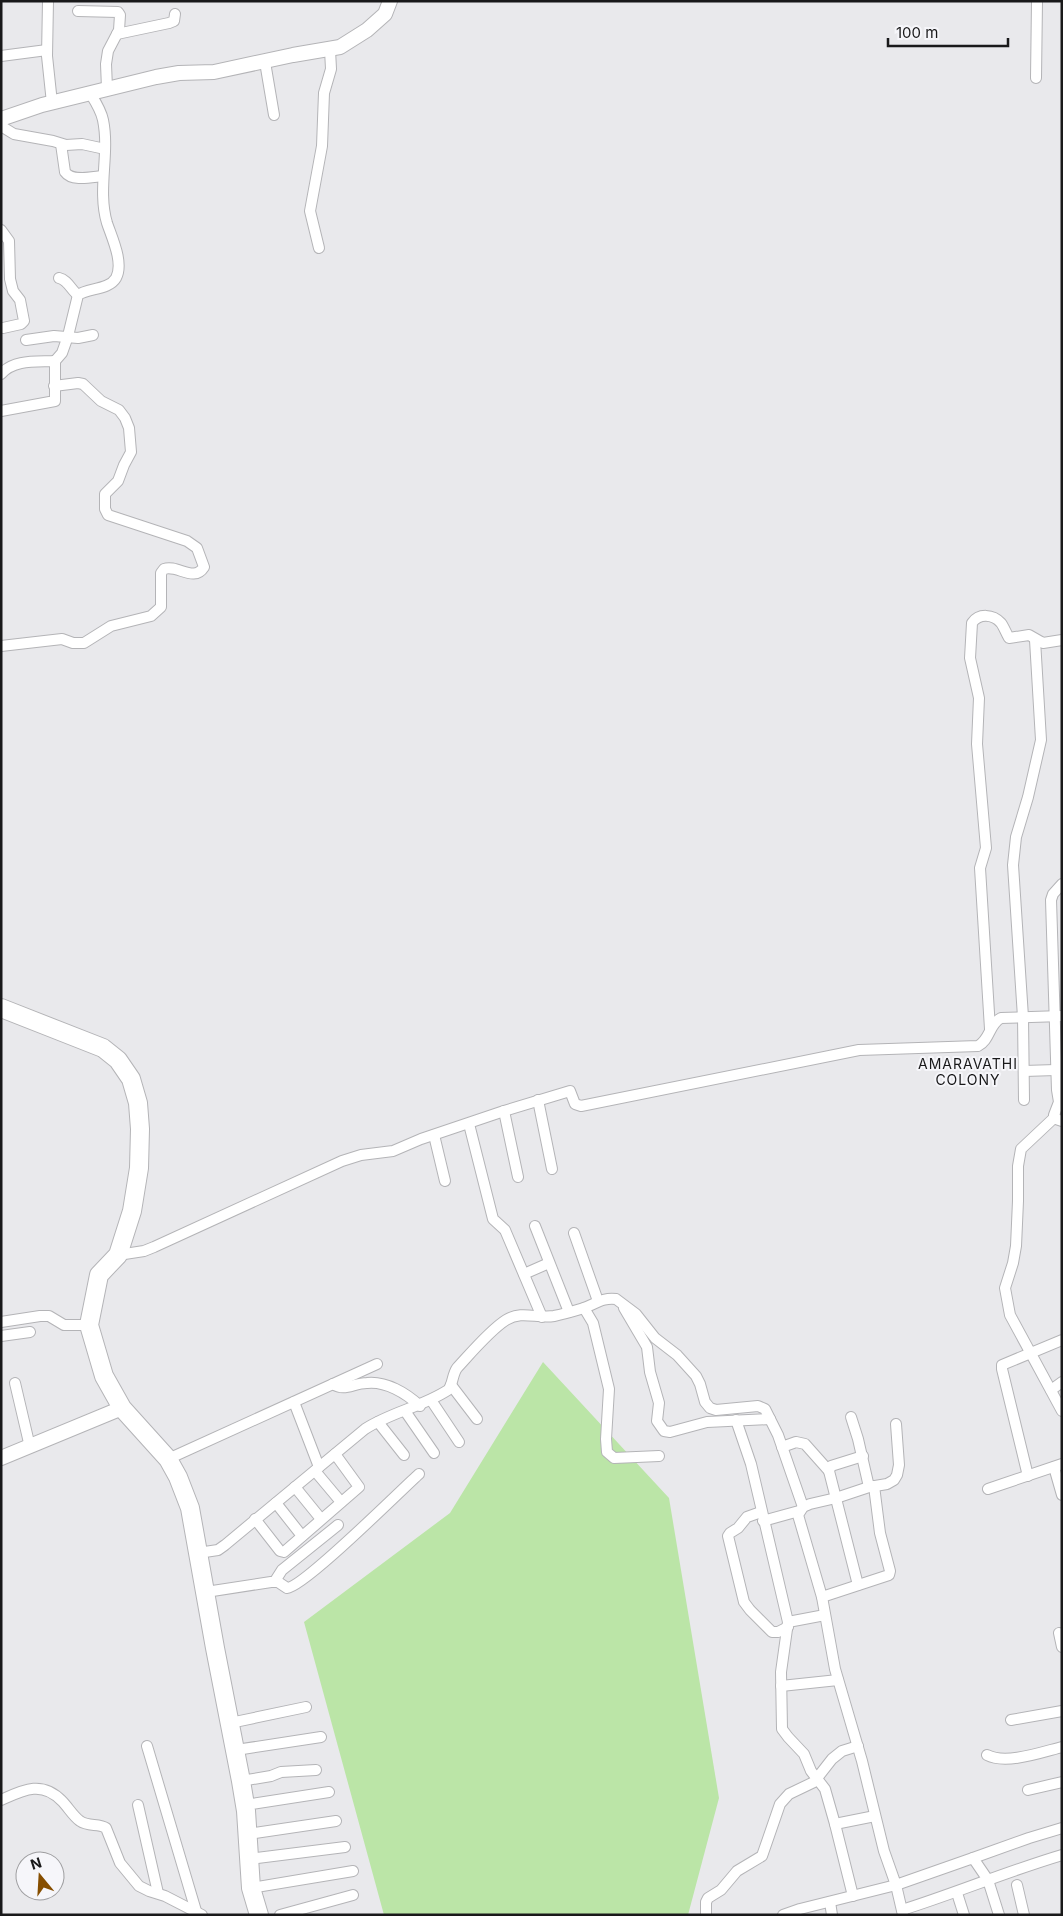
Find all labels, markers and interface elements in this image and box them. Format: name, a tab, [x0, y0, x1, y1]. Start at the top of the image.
scale bar	[888, 15, 1008, 47]
text: 100 m	[896, 23, 938, 42]
district label: AMARAVATHI COLONY	[918, 1055, 1018, 1088]
north arrow	[15, 1851, 65, 1901]
text: N	[28, 1853, 44, 1873]

